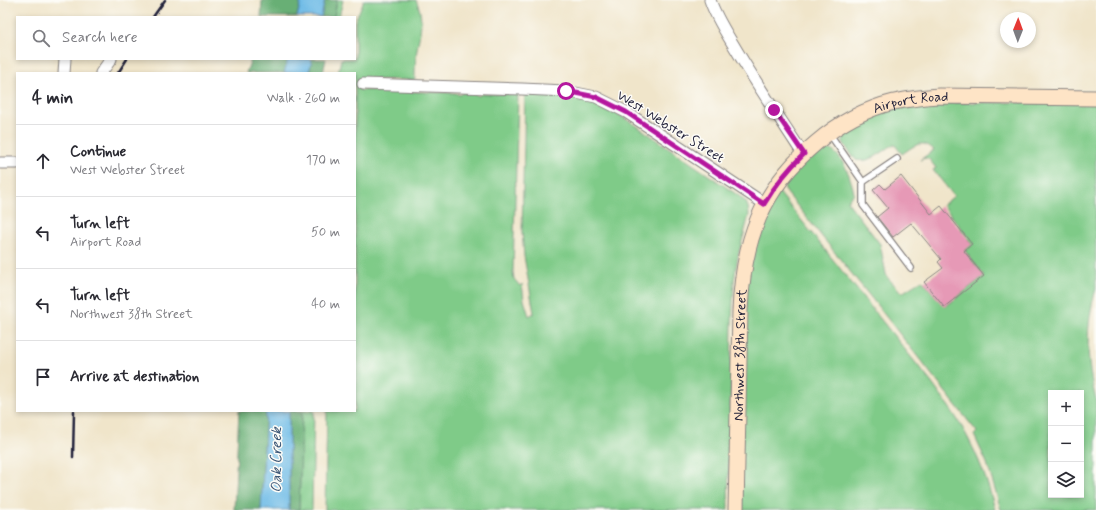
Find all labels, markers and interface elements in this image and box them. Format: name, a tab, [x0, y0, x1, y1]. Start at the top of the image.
north arrow	[1000, 12, 1036, 48]
search box	[16, 16, 356, 60]
icon: search	[30, 27, 52, 49]
text: Search here	[62, 28, 138, 48]
route start	[557, 82, 575, 100]
street label: West Webster Street	[613, 86, 728, 167]
text: 4 min	[32, 87, 73, 109]
street label: Airport Road	[870, 88, 948, 118]
text: Walk · 260 m	[267, 90, 340, 107]
route end	[765, 101, 783, 119]
text: Continue	[70, 142, 126, 162]
icon: ahead	[32, 150, 54, 172]
text: 170 m	[306, 152, 340, 169]
text: West Webster Street	[70, 162, 185, 179]
text: Turn left	[70, 214, 130, 234]
icon: left	[32, 222, 54, 244]
text: 50 m	[311, 224, 340, 241]
text: Airport Road	[70, 234, 141, 251]
text: Turn left	[70, 286, 130, 306]
street label: Northwest 38th Street	[730, 287, 752, 421]
icon: left	[32, 294, 54, 316]
text: 40 m	[311, 296, 340, 313]
text: Northwest 38th Street	[70, 306, 193, 323]
icon: arrive	[32, 366, 54, 388]
text: Arrive at destination	[70, 367, 199, 387]
map controls	[1048, 390, 1084, 498]
button: +	[1048, 390, 1084, 426]
water label: Oak Creek	[267, 426, 287, 493]
button: −	[1048, 426, 1084, 462]
button: layers	[1048, 462, 1084, 498]

